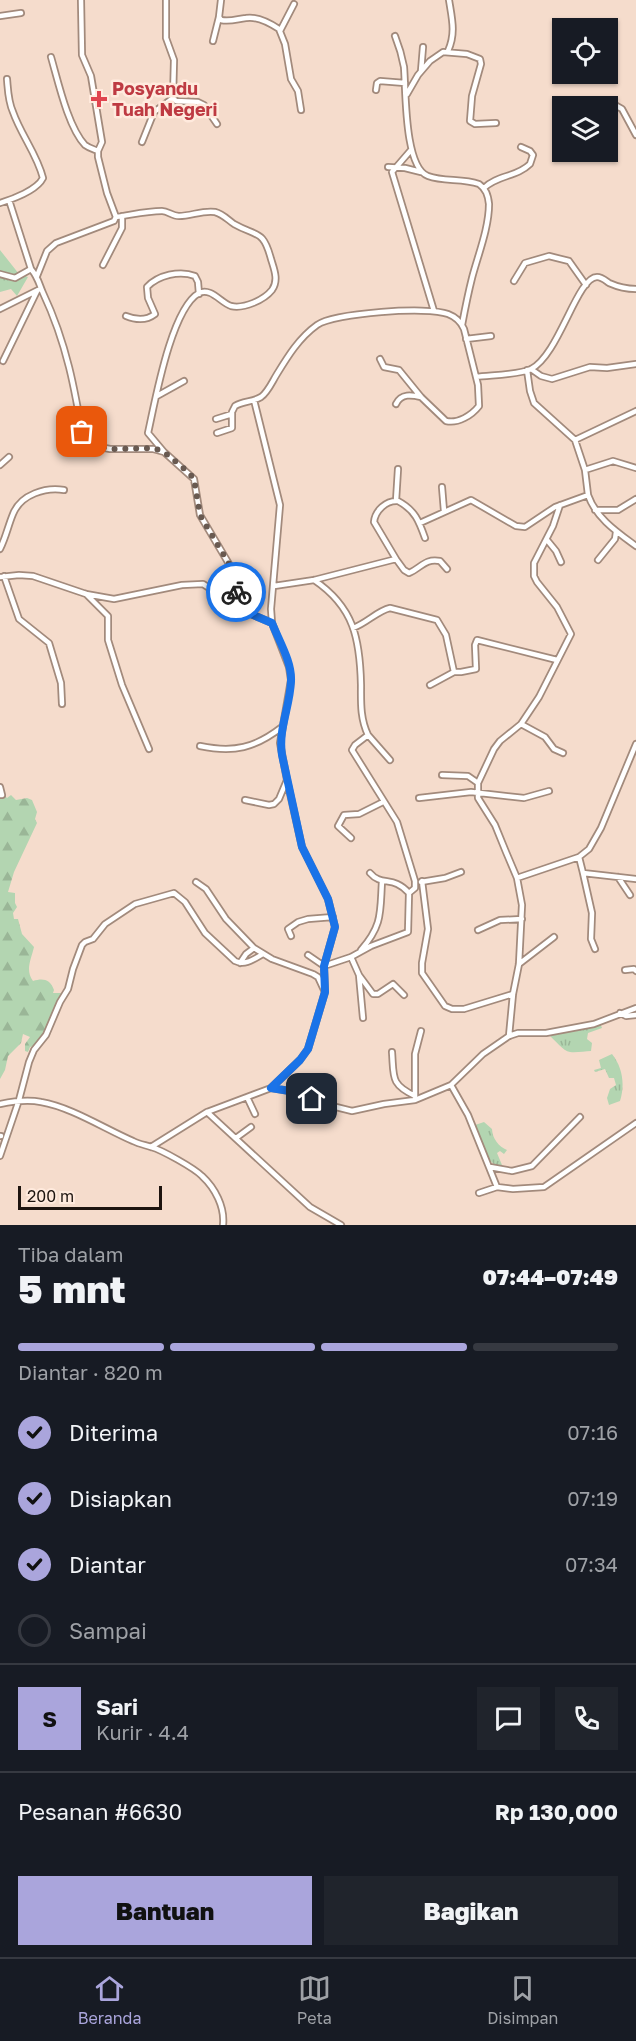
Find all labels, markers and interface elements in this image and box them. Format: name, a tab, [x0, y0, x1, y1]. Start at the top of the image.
map controls	[552, 18, 618, 162]
button: locate	[552, 18, 618, 84]
place label: Posyandu Tuah Negeri	[112, 77, 218, 120]
marker: Posyandu Tuah Negeri	[90, 90, 108, 108]
button: layers	[552, 96, 618, 162]
pin	[56, 406, 107, 457]
icon: bag	[65, 415, 98, 448]
courier	[206, 562, 266, 622]
icon: bike	[220, 576, 253, 609]
pin	[286, 1073, 337, 1124]
icon: home	[295, 1082, 328, 1115]
scale bar	[18, 1183, 162, 1210]
text: 200 m	[27, 1186, 74, 1206]
text: Tiba dalam	[18, 1242, 123, 1266]
text: 07:44–07:49	[482, 1263, 618, 1290]
text: 5 mnt	[18, 1265, 126, 1312]
text: Diantar · 820 m	[18, 1360, 163, 1384]
icon: check	[18, 1416, 51, 1449]
text: Diterima	[69, 1419, 158, 1446]
text: 07:16	[567, 1420, 618, 1444]
icon: check	[18, 1482, 51, 1515]
text: Disiapkan	[69, 1485, 172, 1512]
text: 07:19	[567, 1486, 618, 1510]
icon: check	[18, 1548, 51, 1581]
text: Diantar	[69, 1551, 146, 1578]
text: 07:34	[565, 1552, 618, 1576]
text: Sampai	[69, 1617, 147, 1644]
button: chat	[477, 1687, 540, 1750]
button: phone	[555, 1687, 618, 1750]
text: Sari	[96, 1693, 138, 1720]
text: S	[42, 1705, 57, 1732]
text: Kurir · 4.4	[96, 1720, 189, 1744]
text: Pesanan #6630	[18, 1798, 182, 1825]
text: Rp 130,000	[495, 1798, 618, 1825]
button: Bantuan	[18, 1876, 312, 1945]
button: Bagikan	[324, 1876, 618, 1945]
tab: Beranda	[78, 1972, 142, 2028]
tab: Peta	[297, 1972, 332, 2028]
tab: Disimpan	[487, 1972, 558, 2028]

